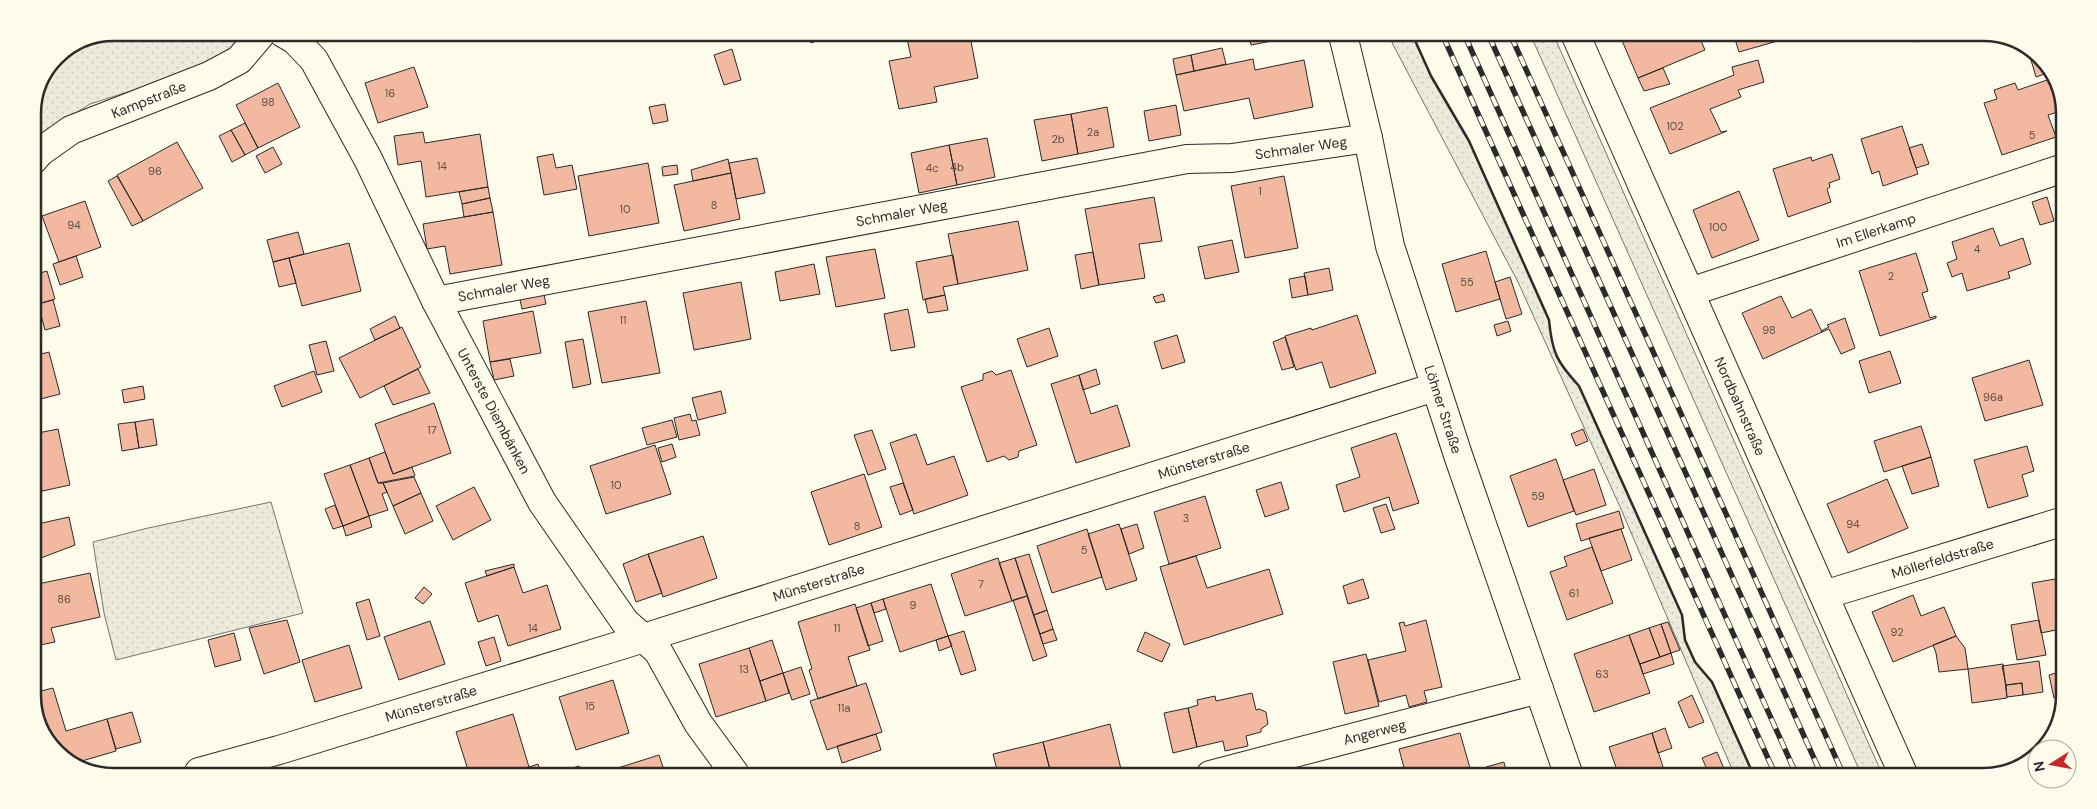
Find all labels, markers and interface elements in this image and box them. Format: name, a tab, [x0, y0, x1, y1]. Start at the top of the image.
street label: Kampstraße	[109, 77, 189, 122]
house number: 16	[385, 86, 395, 100]
house number: 98	[261, 95, 275, 109]
house number: 102	[1666, 119, 1684, 133]
house number: 2a	[1087, 125, 1099, 139]
house number: 5	[2029, 128, 2036, 142]
house number: 2b	[1051, 132, 1065, 146]
street label: Schmaler Weg	[1254, 132, 1348, 164]
house number: 14	[437, 159, 447, 173]
house number: 4b	[950, 160, 964, 174]
house number: 4c	[926, 161, 938, 175]
house number: 96	[148, 164, 162, 178]
house number: 1	[1258, 184, 1262, 198]
street label: Schmaler Weg	[854, 195, 949, 230]
house number: 8	[711, 198, 717, 212]
house number: 10	[620, 202, 630, 216]
street label: Im Ellerkamp	[1834, 209, 1918, 252]
house number: 94	[67, 218, 81, 232]
house number: 100	[1709, 220, 1727, 234]
house number: 4	[1974, 242, 1981, 256]
house number: 2	[1888, 269, 1894, 283]
street label: Schmaler Weg	[456, 271, 551, 306]
house number: 55	[1460, 275, 1474, 289]
house number: 11	[620, 313, 626, 327]
house number: 98	[1762, 323, 1776, 337]
street label: Unterste Diembänken	[453, 345, 535, 477]
street label: Nordbahnstraße	[1710, 354, 1770, 459]
street label: Löhner Straße	[1420, 363, 1466, 456]
house number: 96a	[1983, 390, 2003, 404]
house number: 17	[427, 423, 437, 437]
street label: Münsterstraße	[1156, 437, 1252, 483]
house number: 10	[611, 478, 621, 492]
house number: 59	[1531, 489, 1545, 503]
house number: 3	[1183, 511, 1189, 525]
house number: 94	[1846, 517, 1860, 531]
house number: 8	[854, 519, 860, 533]
street label: Möllerfeldstraße	[1889, 534, 1996, 583]
house number: 5	[1081, 543, 1088, 557]
street label: Münsterstraße	[771, 560, 867, 605]
house number: 7	[978, 577, 984, 591]
house number: 61	[1569, 586, 1579, 600]
house number: 86	[57, 592, 71, 606]
house number: 9	[910, 598, 917, 612]
house number: 14	[528, 621, 538, 635]
house number: 11	[834, 621, 840, 635]
house number: 92	[1890, 625, 1904, 639]
house number: 13	[739, 662, 749, 676]
house number: 63	[1595, 667, 1609, 681]
street label: Münsterstraße	[383, 681, 479, 726]
house number: 15	[585, 699, 595, 713]
house number: 11a	[838, 701, 850, 715]
street label: Angerweg	[1341, 715, 1408, 749]
north arrow	[2027, 739, 2077, 789]
text: N	[2029, 760, 2049, 773]

